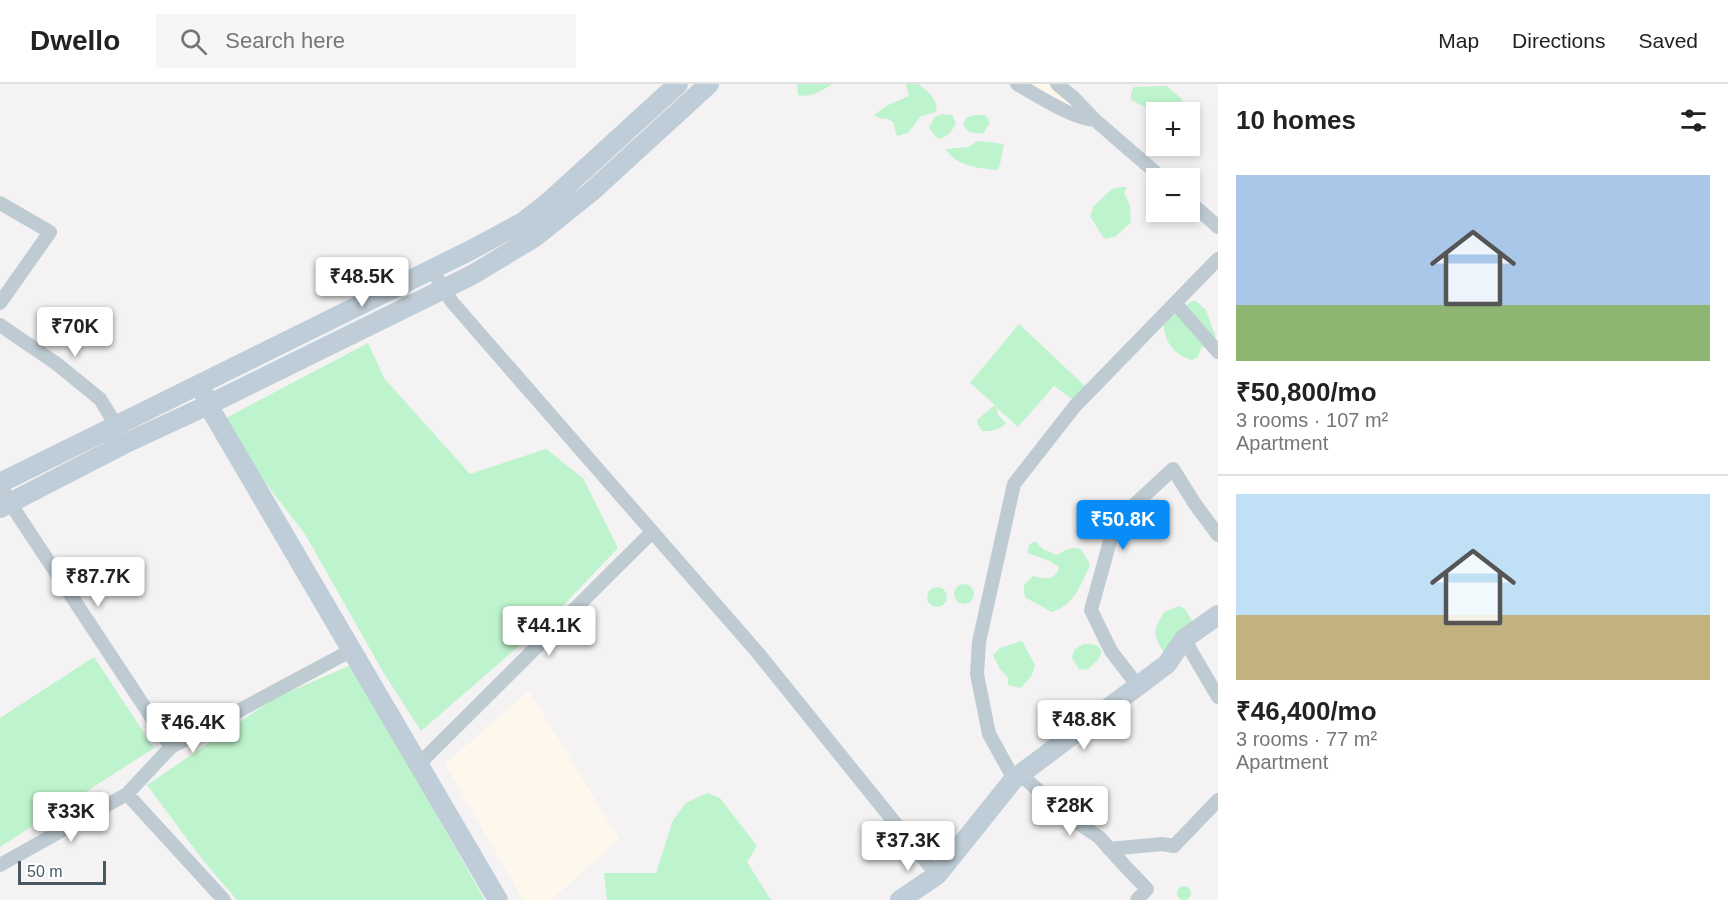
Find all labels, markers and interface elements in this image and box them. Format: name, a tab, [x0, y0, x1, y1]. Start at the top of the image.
search box	[156, 14, 576, 68]
text: Dwello	[30, 25, 120, 56]
icon: search	[177, 25, 210, 58]
text: Search here	[225, 28, 345, 53]
text: Map	[1438, 29, 1479, 52]
text: Directions	[1512, 29, 1605, 52]
text: Saved	[1638, 29, 1698, 52]
map controls	[1146, 102, 1200, 222]
button: +	[1146, 102, 1200, 156]
icon: filters	[1677, 104, 1710, 137]
text: 10 homes	[1236, 105, 1356, 135]
button: −	[1146, 168, 1200, 222]
icon: home	[1419, 214, 1527, 322]
pin: ₹48.5K	[313, 257, 411, 308]
text: ₹48.5K	[330, 265, 394, 287]
pin: ₹70K	[39, 307, 111, 358]
text: ₹70K	[51, 315, 99, 337]
text: ₹50,800/mo	[1236, 377, 1377, 407]
text: 3 rooms · 107 m²	[1236, 409, 1388, 431]
text: Apartment	[1236, 432, 1328, 454]
pin: ₹50.8K	[1074, 500, 1172, 551]
text: ₹50.8K	[1091, 508, 1155, 530]
icon: home	[1419, 533, 1527, 641]
pin: ₹87.7K	[49, 557, 147, 608]
text: ₹87.7K	[66, 565, 130, 587]
pin: ₹44.1K	[500, 606, 598, 657]
text: ₹44.1K	[517, 614, 581, 636]
text: ₹46,400/mo	[1236, 696, 1377, 726]
pin: ₹48.8K	[1035, 700, 1133, 751]
pin: ₹46.4K	[144, 703, 242, 754]
text: ₹48.8K	[1052, 708, 1116, 730]
text: ₹46.4K	[161, 711, 225, 733]
text: 3 rooms · 77 m²	[1236, 728, 1377, 750]
text: Apartment	[1236, 751, 1328, 773]
pin: ₹28K	[1034, 786, 1106, 837]
pin: ₹33K	[35, 792, 107, 843]
text: ₹28K	[1046, 794, 1094, 816]
text: ₹33K	[47, 800, 95, 822]
pin: ₹37.3K	[859, 821, 957, 872]
text: ₹37.3K	[876, 829, 940, 851]
scale bar	[18, 858, 106, 886]
text: 50 m	[27, 863, 63, 880]

